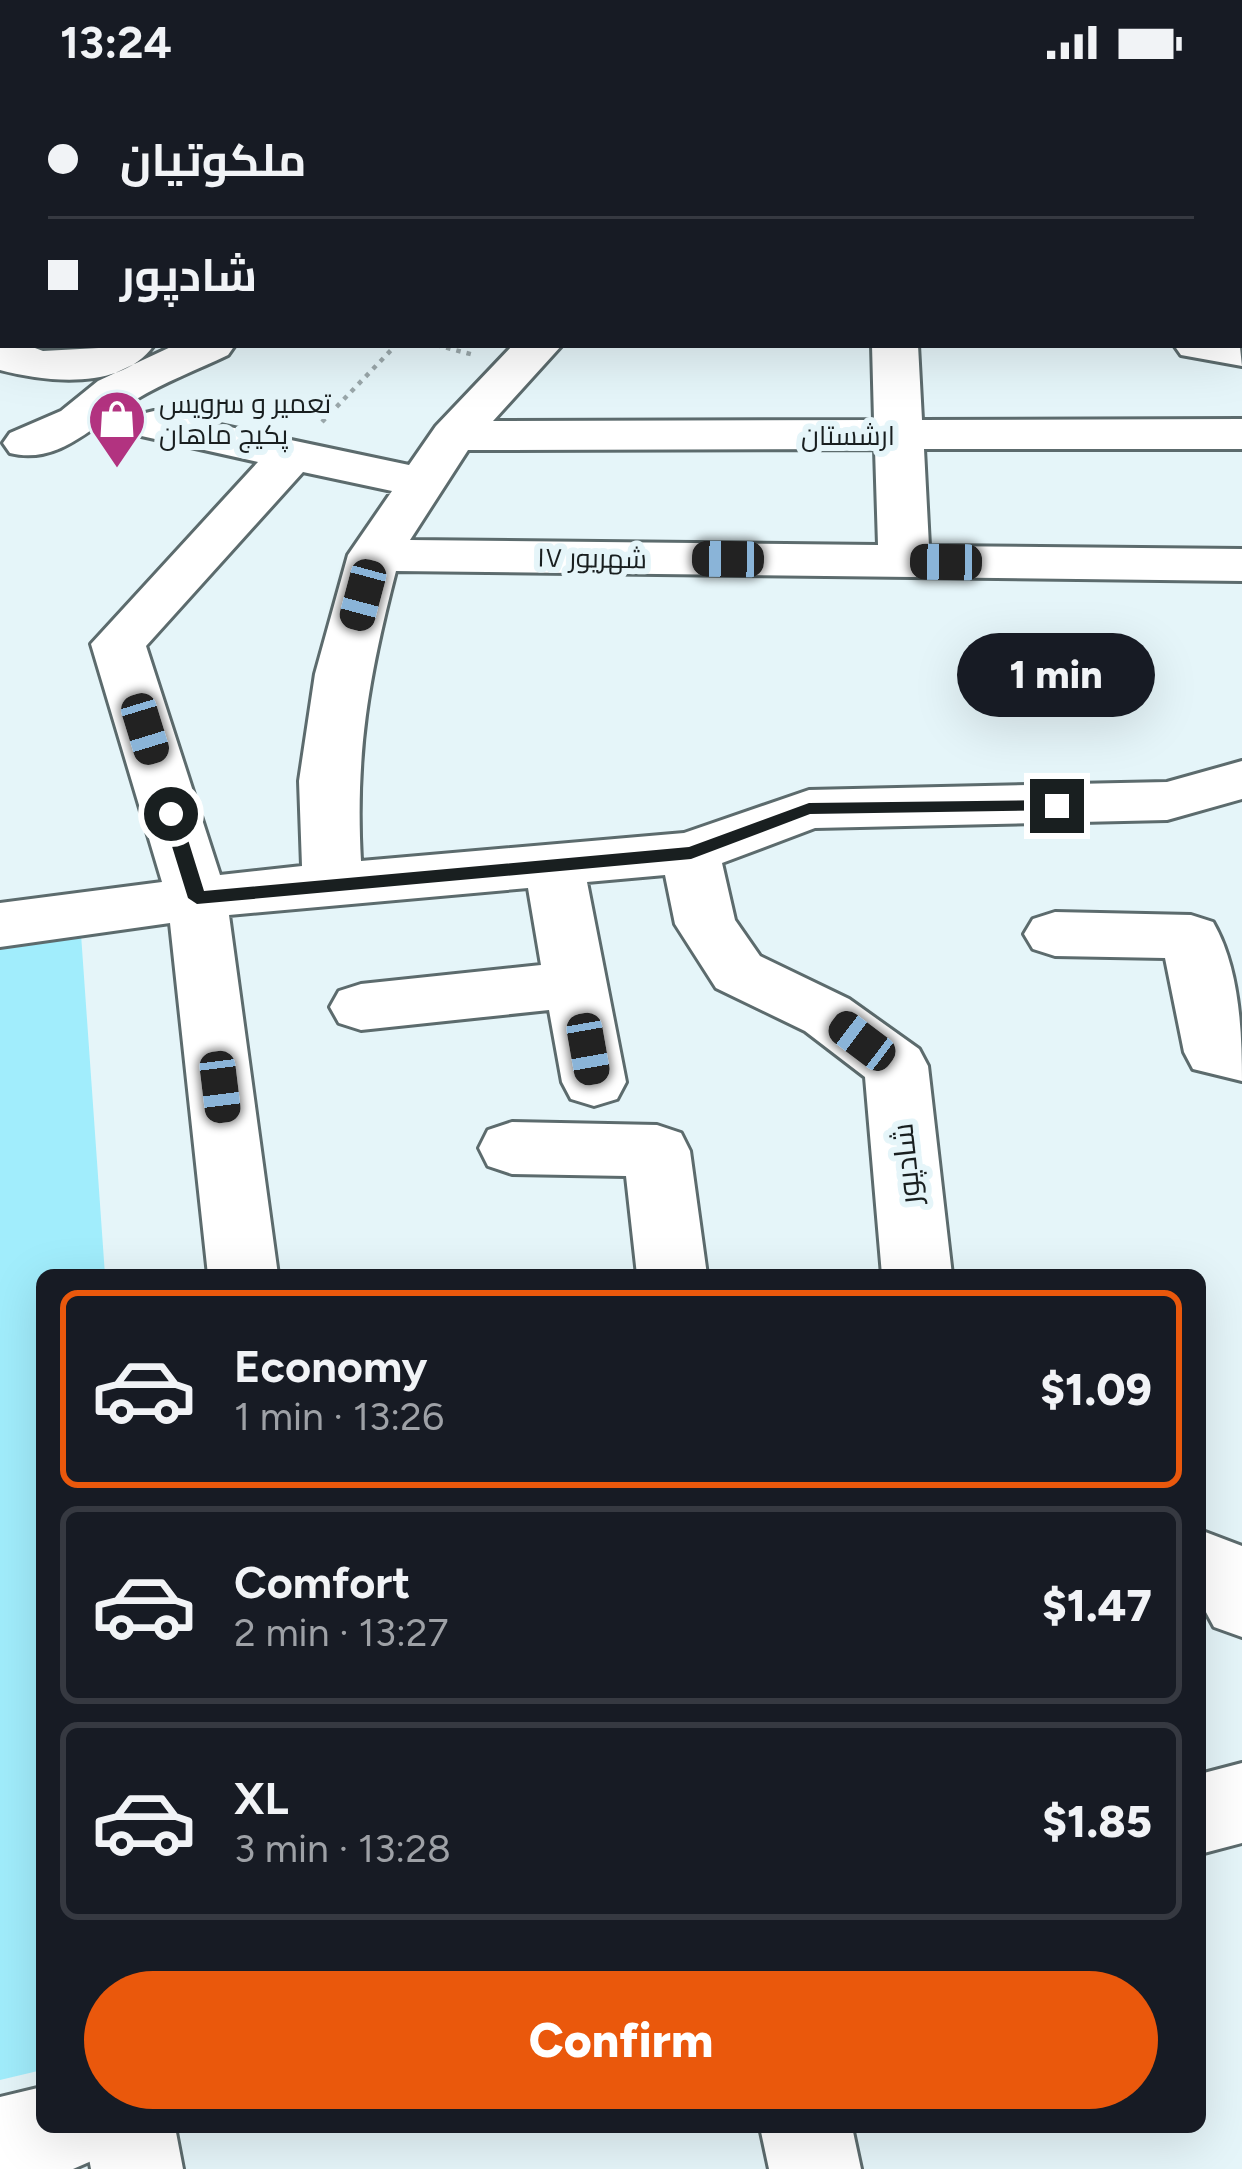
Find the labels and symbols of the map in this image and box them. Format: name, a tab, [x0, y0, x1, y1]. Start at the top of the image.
place label: تعمیر و سرویس پکیج ماهان	[159, 387, 331, 453]
shop icon: تعمیر و سرویس پکیج ماهان	[86, 388, 148, 470]
street label: ارشستان	[801, 419, 895, 452]
car	[692, 540, 764, 578]
street label: ۱۷ شهریور	[537, 541, 647, 575]
car	[910, 543, 982, 581]
car	[336, 556, 390, 634]
callout: 1 min	[958, 632, 1156, 716]
car	[117, 689, 173, 769]
route end	[1030, 779, 1084, 833]
route start	[144, 787, 198, 841]
car	[822, 1005, 902, 1077]
car	[564, 1010, 612, 1088]
car	[198, 1049, 242, 1125]
street label: شادپور	[883, 1121, 930, 1208]

